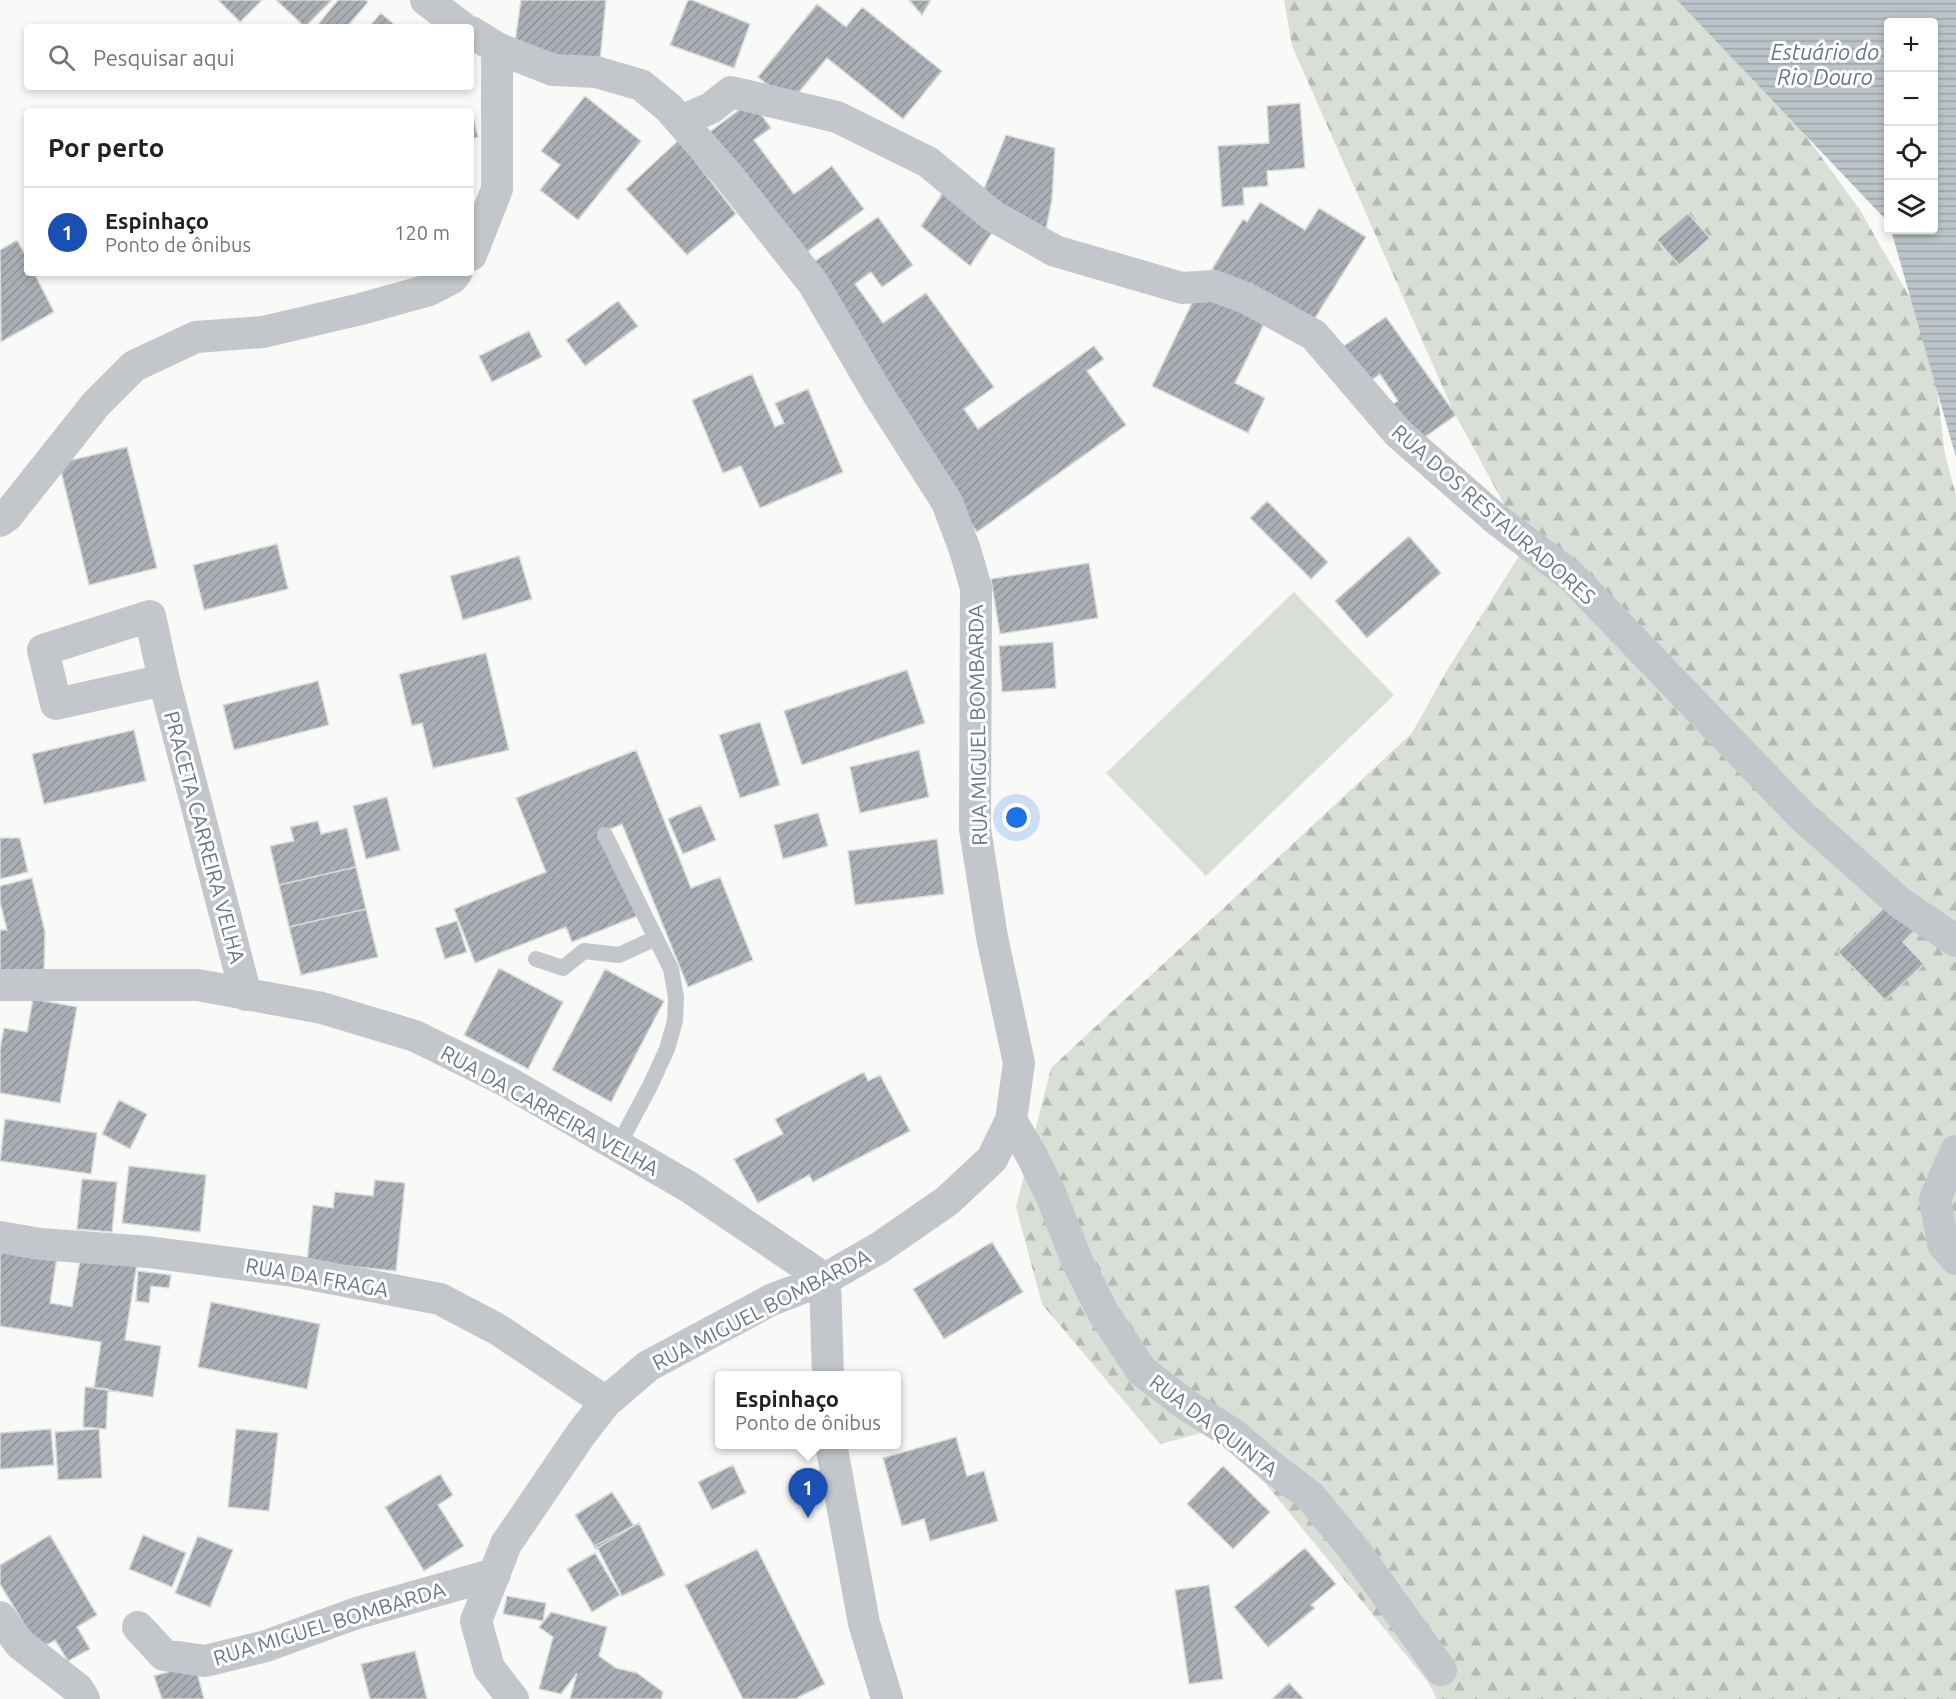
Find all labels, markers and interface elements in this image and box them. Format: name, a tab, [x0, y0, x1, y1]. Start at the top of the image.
map controls	[1884, 18, 1938, 234]
button: +	[1884, 18, 1938, 72]
search box	[24, 24, 474, 90]
water label: Estuário do Rio Douro	[1771, 39, 1879, 89]
icon: search	[45, 41, 78, 74]
text: Pesquisar aqui	[93, 45, 235, 70]
button: −	[1884, 72, 1938, 126]
button: locate	[1884, 126, 1938, 180]
text: Por perto	[48, 133, 164, 162]
button: layers	[1884, 180, 1938, 234]
text: Espinhaço	[105, 208, 209, 233]
text: 1	[62, 221, 73, 244]
text: 120 m	[394, 221, 450, 244]
text: Ponto de ônibus	[105, 233, 251, 256]
street label: RUA DOS RESTAURADORES	[1387, 419, 1601, 609]
street label: RUA MIGUEL BOMBARDA	[963, 604, 991, 846]
street label: PRACETA CARREIRA VELHA	[160, 708, 250, 966]
your location	[1002, 803, 1031, 832]
street label: RUA DA CARREIRA VELHA	[437, 1040, 663, 1180]
street label: RUA MIGUEL BOMBARDA	[648, 1243, 874, 1374]
street label: RUA DA FRAGA	[244, 1253, 391, 1301]
street label: RUA DA QUINTA	[1145, 1369, 1283, 1481]
popup	[715, 1371, 901, 1449]
text: Espinhaço	[735, 1386, 839, 1411]
text: Ponto de ônibus	[735, 1411, 881, 1434]
pin: 1	[788, 1468, 828, 1518]
street label: RUA MIGUEL BOMBARDA	[210, 1576, 448, 1670]

